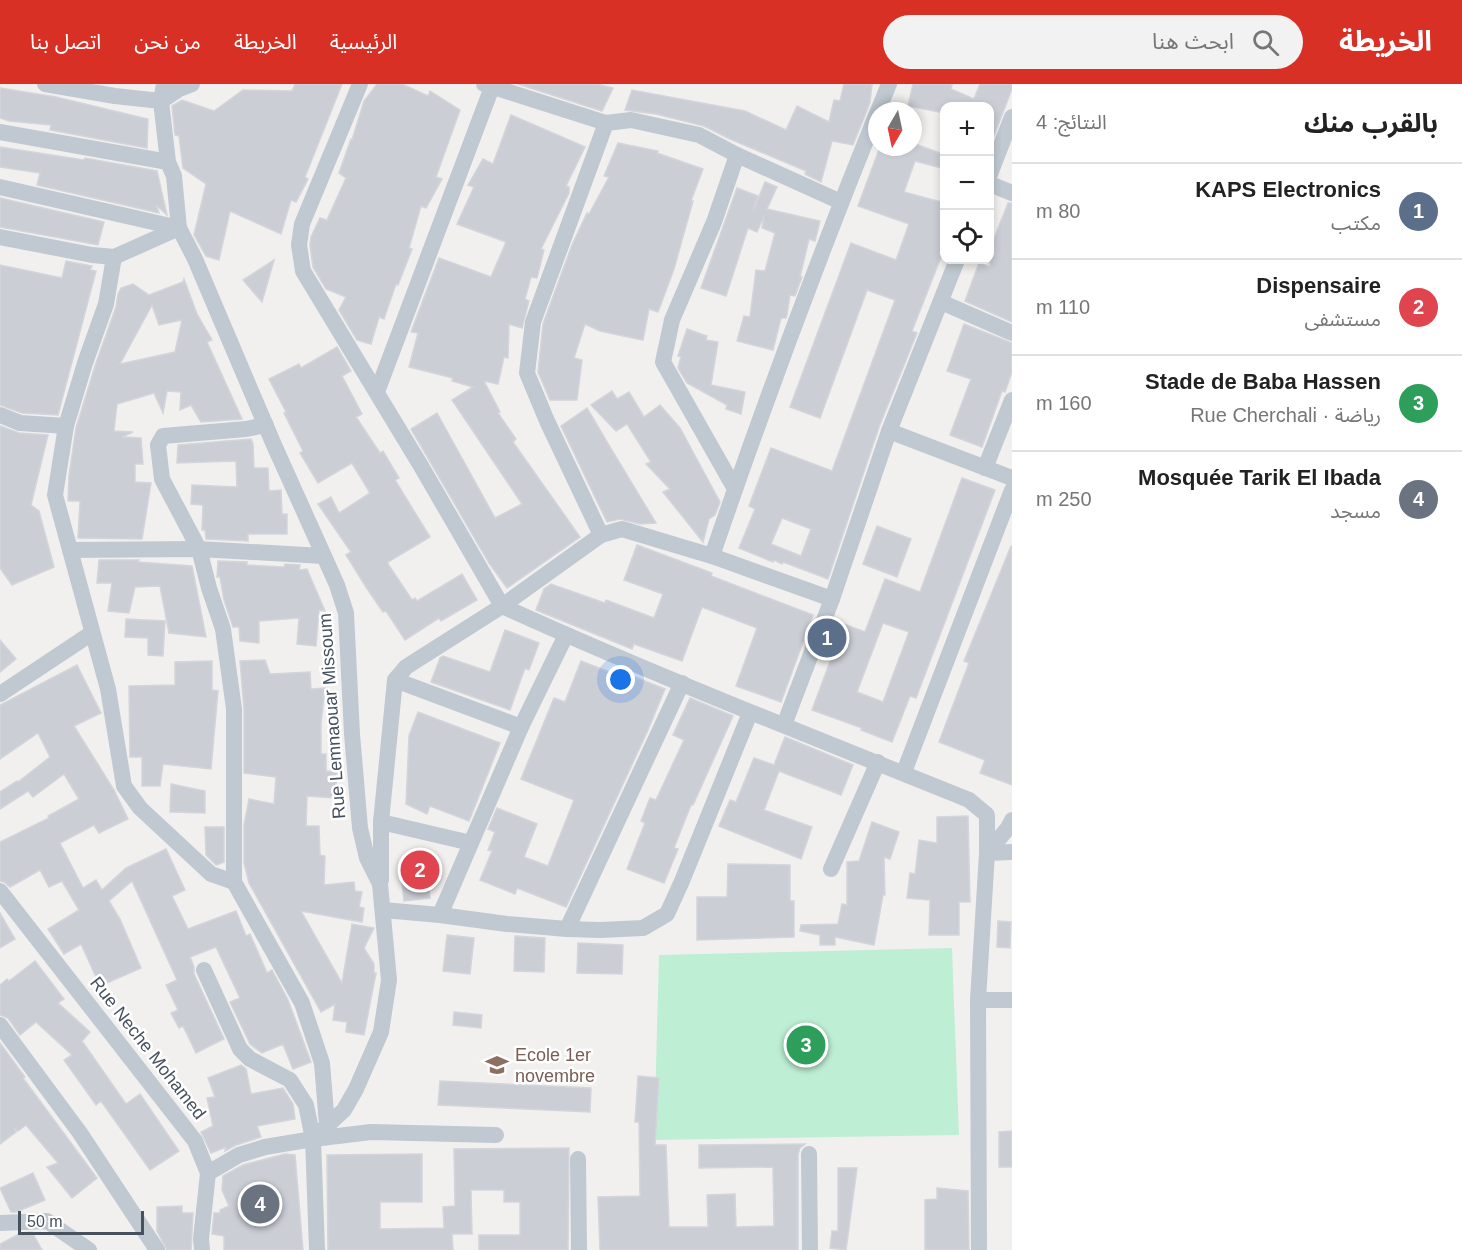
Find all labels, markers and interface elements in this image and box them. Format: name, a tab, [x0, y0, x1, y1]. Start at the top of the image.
search box	[883, 15, 1303, 69]
icon: search	[1249, 26, 1282, 59]
text: الخريطة	[1339, 26, 1432, 57]
text: ابحث هنا	[1152, 29, 1234, 54]
text: اتصل بنا	[30, 30, 101, 53]
text: من نحن	[134, 30, 201, 53]
text: الخريطة	[234, 30, 297, 53]
text: الرئيسية	[330, 30, 397, 53]
north arrow	[868, 102, 922, 156]
map controls	[940, 102, 994, 264]
button: +	[940, 102, 994, 156]
text: بالقرب منك	[1304, 108, 1438, 138]
text: النتائج: 4	[1036, 111, 1107, 133]
button: −	[940, 156, 994, 210]
text: KAPS Electronics	[1195, 177, 1381, 202]
text: 80 m	[1036, 200, 1080, 222]
text: 1	[1413, 200, 1424, 222]
button: locate	[940, 210, 994, 264]
text: مكتب	[1331, 212, 1381, 234]
text: Dispensaire	[1256, 273, 1381, 298]
text: 110 m	[1036, 296, 1090, 318]
text: 2	[1413, 296, 1424, 318]
text: مستشفى	[1304, 308, 1381, 330]
text: Stade de Baba Hassen	[1145, 369, 1381, 394]
text: 160 m	[1036, 392, 1092, 414]
text: 3	[1413, 392, 1424, 414]
text: رياضة · Rue Cherchali	[1190, 404, 1381, 426]
text: Mosquée Tarik El Ibada	[1138, 465, 1381, 490]
text: 250 m	[1036, 488, 1092, 510]
text: 4	[1413, 488, 1424, 510]
text: مسجد	[1330, 500, 1381, 522]
street label: Rue Lemnaouar Missoum	[315, 612, 349, 820]
pin: 1	[808, 616, 846, 660]
your location	[606, 665, 635, 694]
pin: 2	[400, 848, 440, 892]
street label: Rue Neche Mohamed	[86, 973, 210, 1123]
pin: 3	[786, 1022, 826, 1068]
place label: Ecole 1er novembre	[515, 1045, 595, 1086]
school or university icon: Ecole 1er novembre	[484, 1052, 510, 1078]
pin: 4	[240, 1182, 280, 1226]
scale bar	[18, 1208, 144, 1236]
text: 50 m	[27, 1213, 63, 1230]

